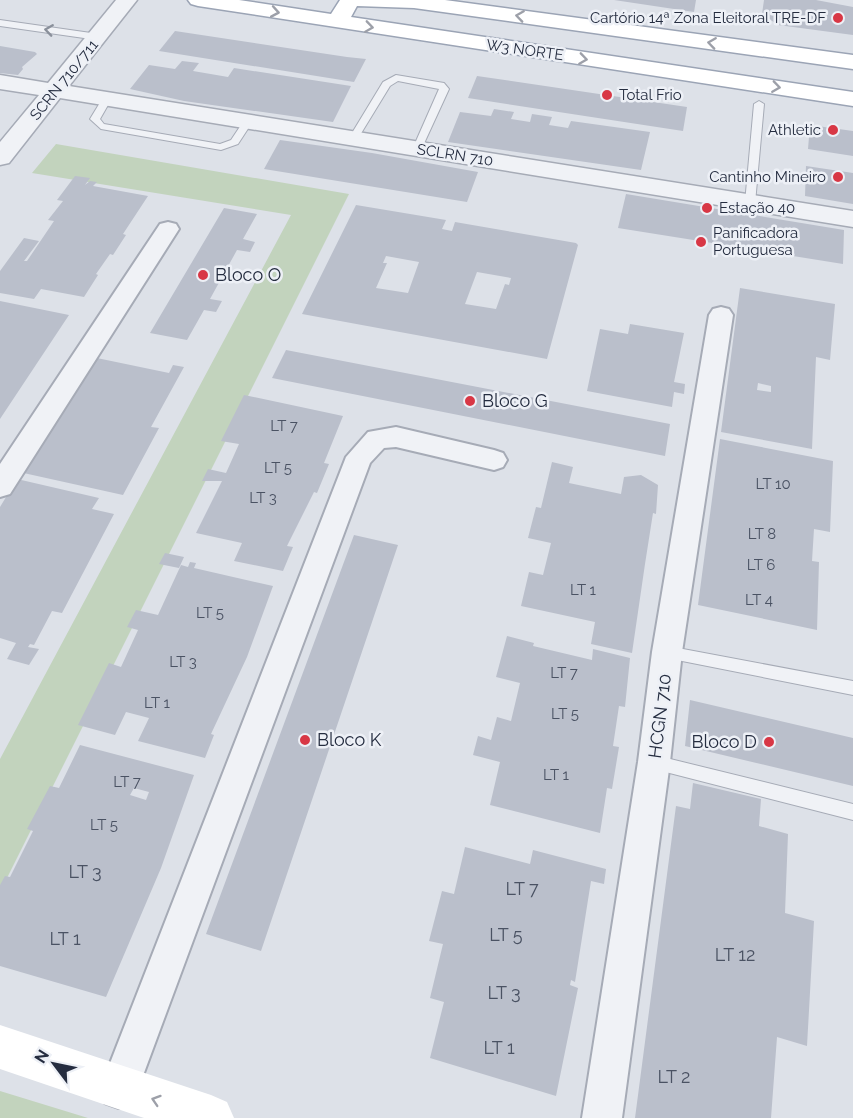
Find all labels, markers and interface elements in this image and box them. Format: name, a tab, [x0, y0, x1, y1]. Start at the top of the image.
one-way arrow	[271, 6, 280, 18]
place label: Cartório 14ª Zona Eleitoral TRE-DF	[590, 9, 826, 27]
one-way arrow	[515, 11, 524, 23]
marker: Cartório 14ª Zona Eleitoral TRE-DF	[831, 11, 845, 25]
one-way arrow	[364, 21, 374, 33]
one-way arrow	[45, 25, 54, 37]
street label: SCRN 710/711	[26, 36, 102, 124]
street label: W3 NORTE	[485, 36, 565, 64]
one-way arrow	[707, 37, 716, 49]
one-way arrow	[578, 52, 587, 64]
one-way arrow	[771, 81, 780, 93]
place label: Total Frio	[619, 86, 682, 104]
marker: Total Frio	[600, 88, 614, 102]
place label: Athletic	[768, 121, 821, 139]
marker: Athletic	[826, 123, 840, 137]
street label: SCLRN 710	[416, 140, 494, 170]
place label: Cantinho Mineiro	[709, 168, 826, 186]
marker: Cantinho Mineiro	[831, 170, 845, 184]
place label: Estação 40	[719, 199, 795, 217]
marker: Estação 40	[700, 201, 714, 215]
place label: Panificadora Portuguesa	[713, 224, 798, 259]
marker: Panificadora Portuguesa	[694, 235, 708, 249]
place label: Bloco O	[215, 264, 281, 285]
marker: Bloco O	[196, 268, 210, 282]
place label: Bloco G	[482, 390, 548, 411]
marker: Bloco G	[463, 394, 477, 408]
house number: LT 7	[270, 417, 298, 435]
house number: LT 5	[264, 459, 292, 477]
house number: LT 10	[755, 475, 791, 493]
house number: LT 3	[249, 489, 277, 507]
house number: LT 8	[748, 525, 776, 543]
house number: LT 6	[747, 556, 775, 574]
house number: LT 1	[570, 581, 597, 599]
house number: LT 4	[745, 591, 773, 609]
house number: LT 5	[196, 604, 224, 622]
house number: LT 3	[169, 653, 197, 671]
house number: LT 7	[550, 664, 578, 682]
street label: HCGN 710	[644, 672, 675, 760]
house number: LT 1	[144, 694, 171, 712]
house number: LT 5	[551, 705, 579, 723]
place label: Bloco K	[317, 729, 382, 750]
place label: Bloco D	[691, 731, 757, 752]
marker: Bloco K	[298, 733, 312, 747]
marker: Bloco D	[762, 735, 776, 749]
house number: LT 1	[543, 766, 570, 784]
house number: LT 7	[113, 773, 141, 791]
house number: LT 5	[90, 816, 118, 834]
house number: LT 3	[68, 861, 102, 882]
house number: LT 7	[505, 878, 539, 899]
house number: LT 5	[489, 924, 523, 945]
house number: LT 1	[49, 928, 81, 949]
house number: LT 12	[715, 944, 755, 965]
house number: LT 3	[487, 982, 521, 1003]
north arrow	[24, 1034, 84, 1094]
house number: LT 1	[483, 1037, 515, 1058]
text: N	[30, 1046, 53, 1067]
house number: LT 2	[658, 1066, 690, 1087]
one-way arrow	[151, 1095, 162, 1107]

